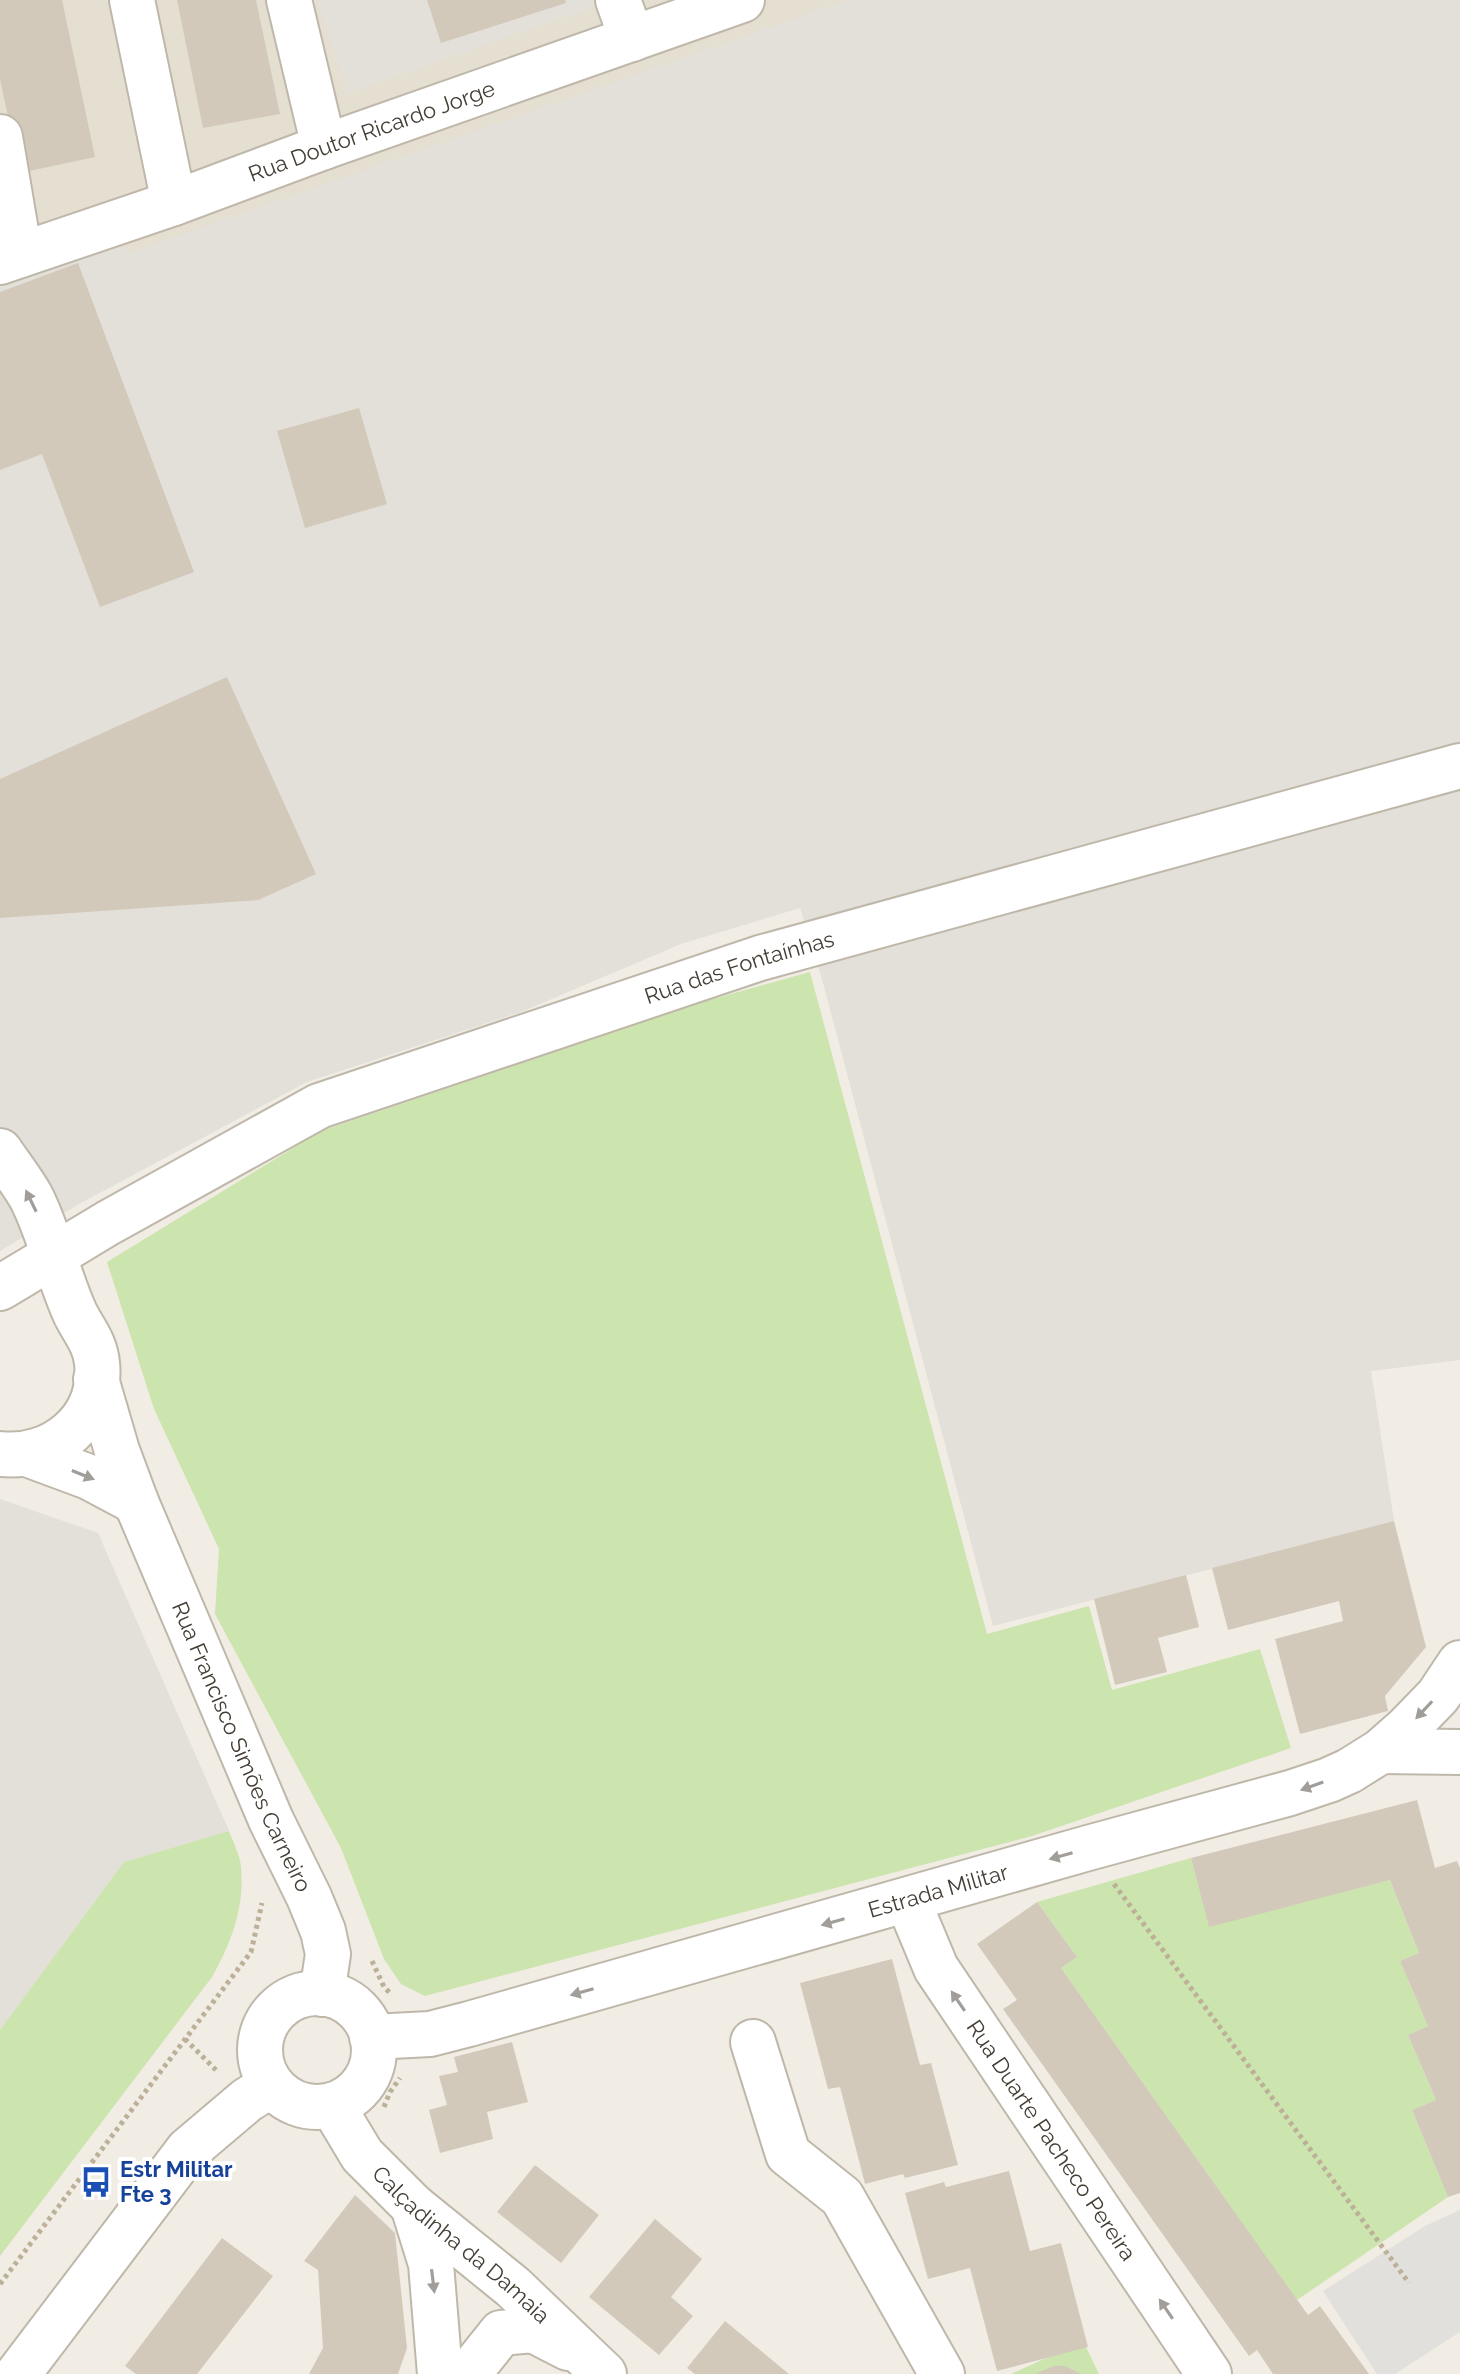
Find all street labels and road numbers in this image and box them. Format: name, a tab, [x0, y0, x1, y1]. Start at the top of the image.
street label: Rua Doutor Ricardo Jorge	[245, 75, 498, 187]
street label: Rua das Fontaínhas	[641, 925, 837, 1009]
street label: Rua Francisco Simões Carneiro	[167, 1598, 317, 1896]
street label: Estrada Militar	[865, 1858, 1011, 1923]
street label: Rua Duarte Pacheco Pereira	[962, 2015, 1142, 2265]
street label: Calçadinha da Damaia	[367, 2160, 555, 2328]

